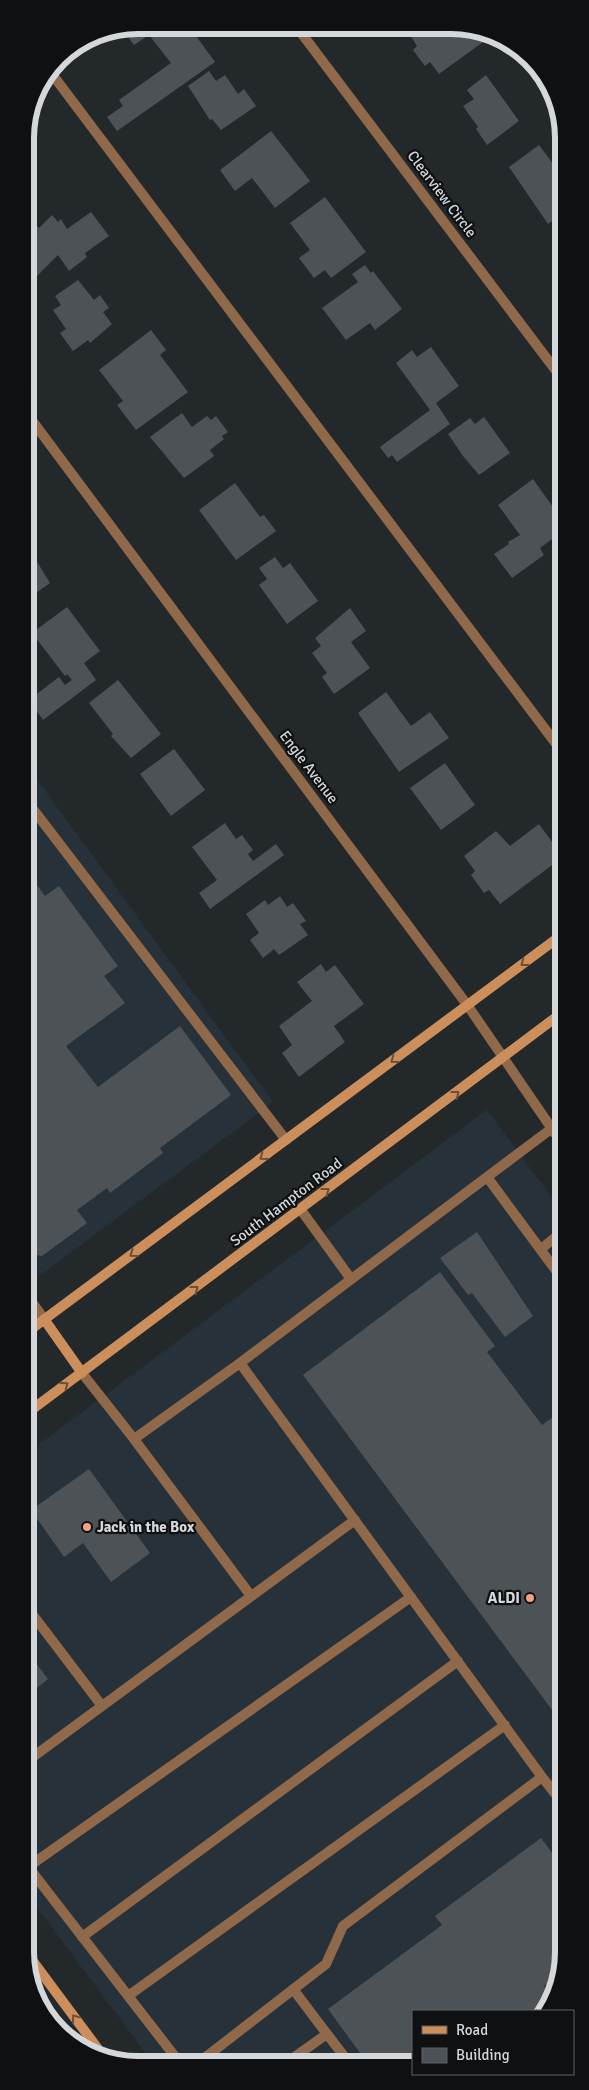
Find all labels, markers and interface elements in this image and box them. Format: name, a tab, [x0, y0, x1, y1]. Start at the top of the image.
street label: Clearview Circle	[404, 147, 480, 241]
street label: Engle Avenue	[276, 727, 342, 807]
one-way arrow	[521, 958, 530, 966]
one-way arrow	[391, 1055, 400, 1063]
one-way arrow	[450, 1090, 459, 1099]
one-way arrow	[259, 1151, 269, 1160]
street label: South Hampton Road	[227, 1154, 345, 1250]
one-way arrow	[320, 1189, 329, 1197]
one-way arrow	[130, 1248, 139, 1256]
one-way arrow	[189, 1286, 198, 1294]
one-way arrow	[59, 1383, 68, 1391]
place label: Jack in the Box	[97, 1518, 195, 1536]
marker: Jack in the Box	[81, 1521, 93, 1533]
place label: ALDI	[488, 1589, 520, 1607]
marker: ALDI	[524, 1592, 536, 1604]
legend	[412, 2010, 574, 2075]
one-way arrow	[72, 2014, 81, 2024]
text: Road	[456, 2021, 488, 2039]
text: Building	[456, 2046, 510, 2064]

